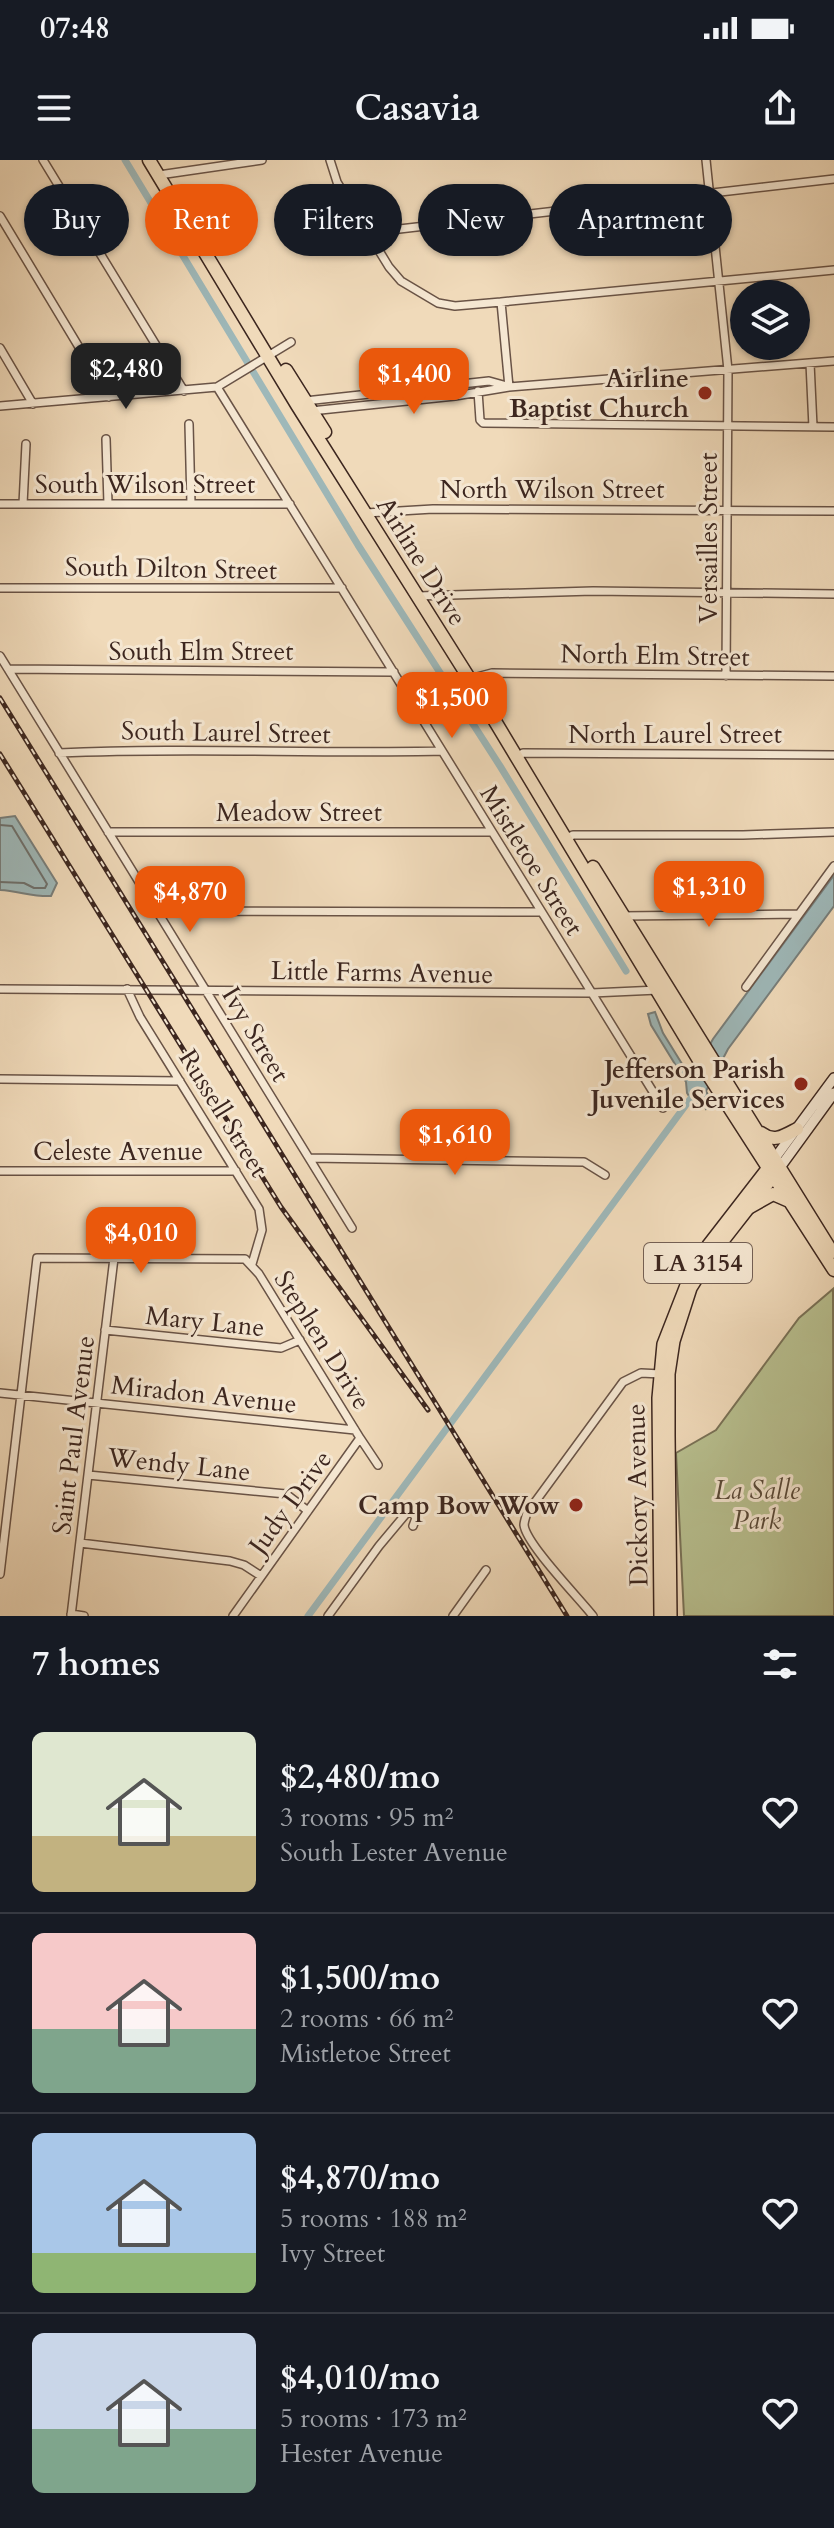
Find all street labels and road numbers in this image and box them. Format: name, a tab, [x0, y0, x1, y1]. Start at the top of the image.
street label: Versailles Street	[691, 453, 726, 623]
street label: South Wilson Street	[35, 467, 255, 502]
street label: North Wilson Street	[440, 472, 664, 507]
street label: Airline Drive	[368, 490, 475, 632]
street label: South Dilton Street	[64, 549, 278, 588]
street label: South Elm Street	[109, 634, 294, 669]
street label: North Elm Street	[560, 636, 750, 675]
street label: South Laurel Street	[121, 713, 331, 752]
street label: North Laurel Street	[568, 717, 782, 752]
street label: Mistletoe Street	[471, 779, 592, 942]
street label: Meadow Street	[216, 795, 382, 830]
street label: Little Farms Avenue	[271, 953, 493, 992]
street label: Ivy Street	[213, 980, 298, 1088]
street label: Russell Street	[171, 1043, 277, 1184]
street label: Celeste Avenue	[33, 1134, 203, 1169]
road number: LA 3154	[644, 1243, 752, 1283]
street label: Stephen Drive	[266, 1264, 379, 1416]
street label: Mary Lane	[144, 1298, 266, 1345]
street label: Saint Paul Avenue	[44, 1334, 103, 1537]
street label: Miradon Avenue	[109, 1367, 299, 1422]
street label: Dickory Avenue	[618, 1403, 657, 1587]
street label: Wendy Lane	[105, 1439, 252, 1489]
street label: Judy Drive	[238, 1443, 340, 1565]

